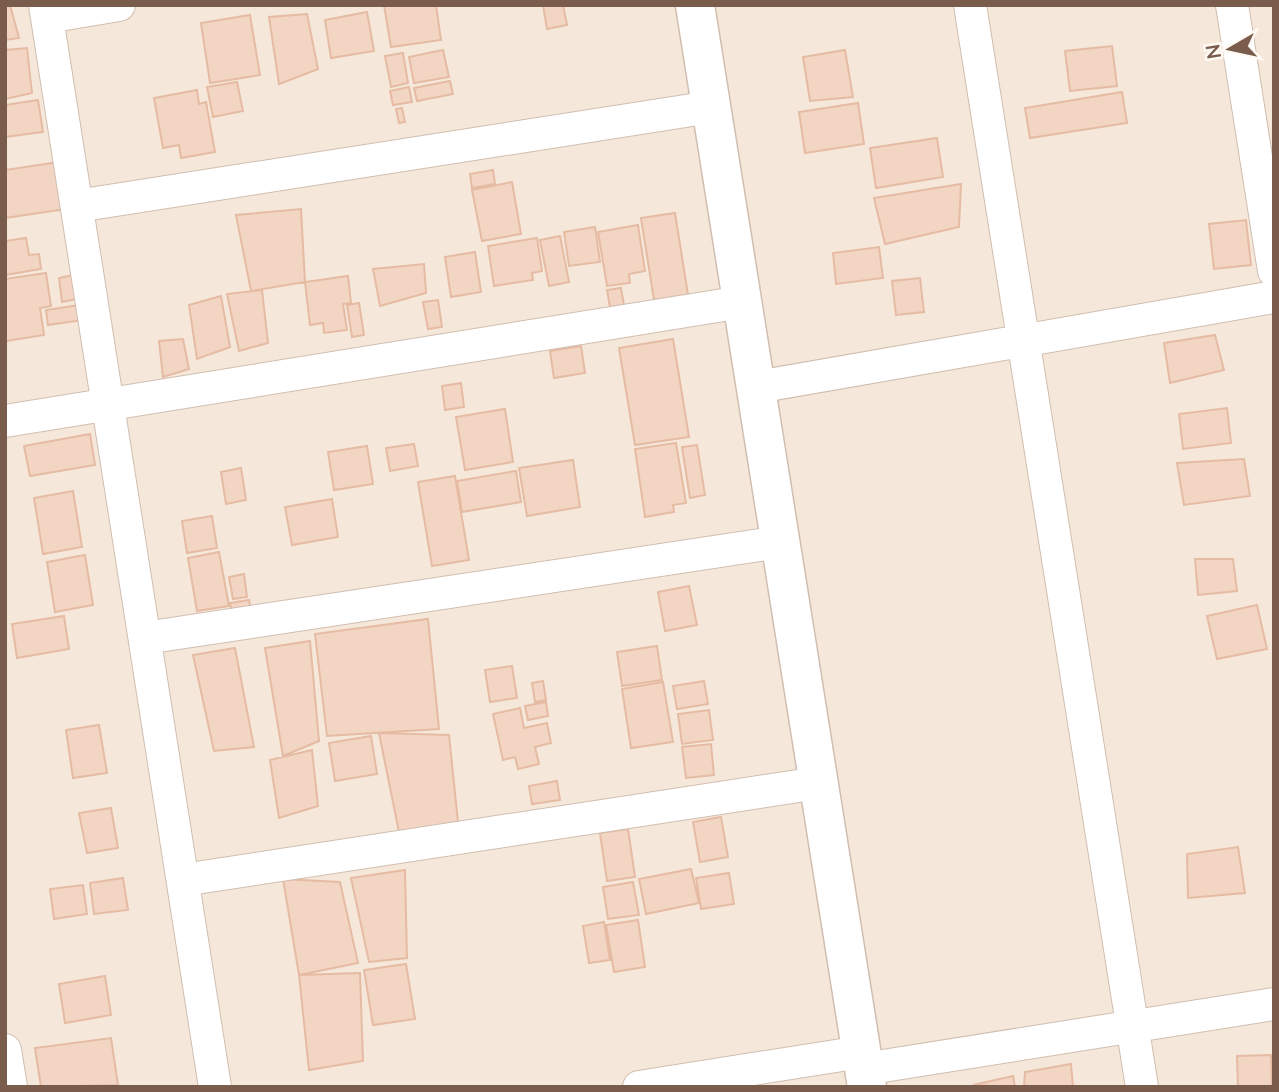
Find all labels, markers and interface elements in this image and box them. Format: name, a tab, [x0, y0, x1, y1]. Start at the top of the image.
north arrow	[1195, 14, 1265, 84]
text: N	[1200, 43, 1225, 61]

